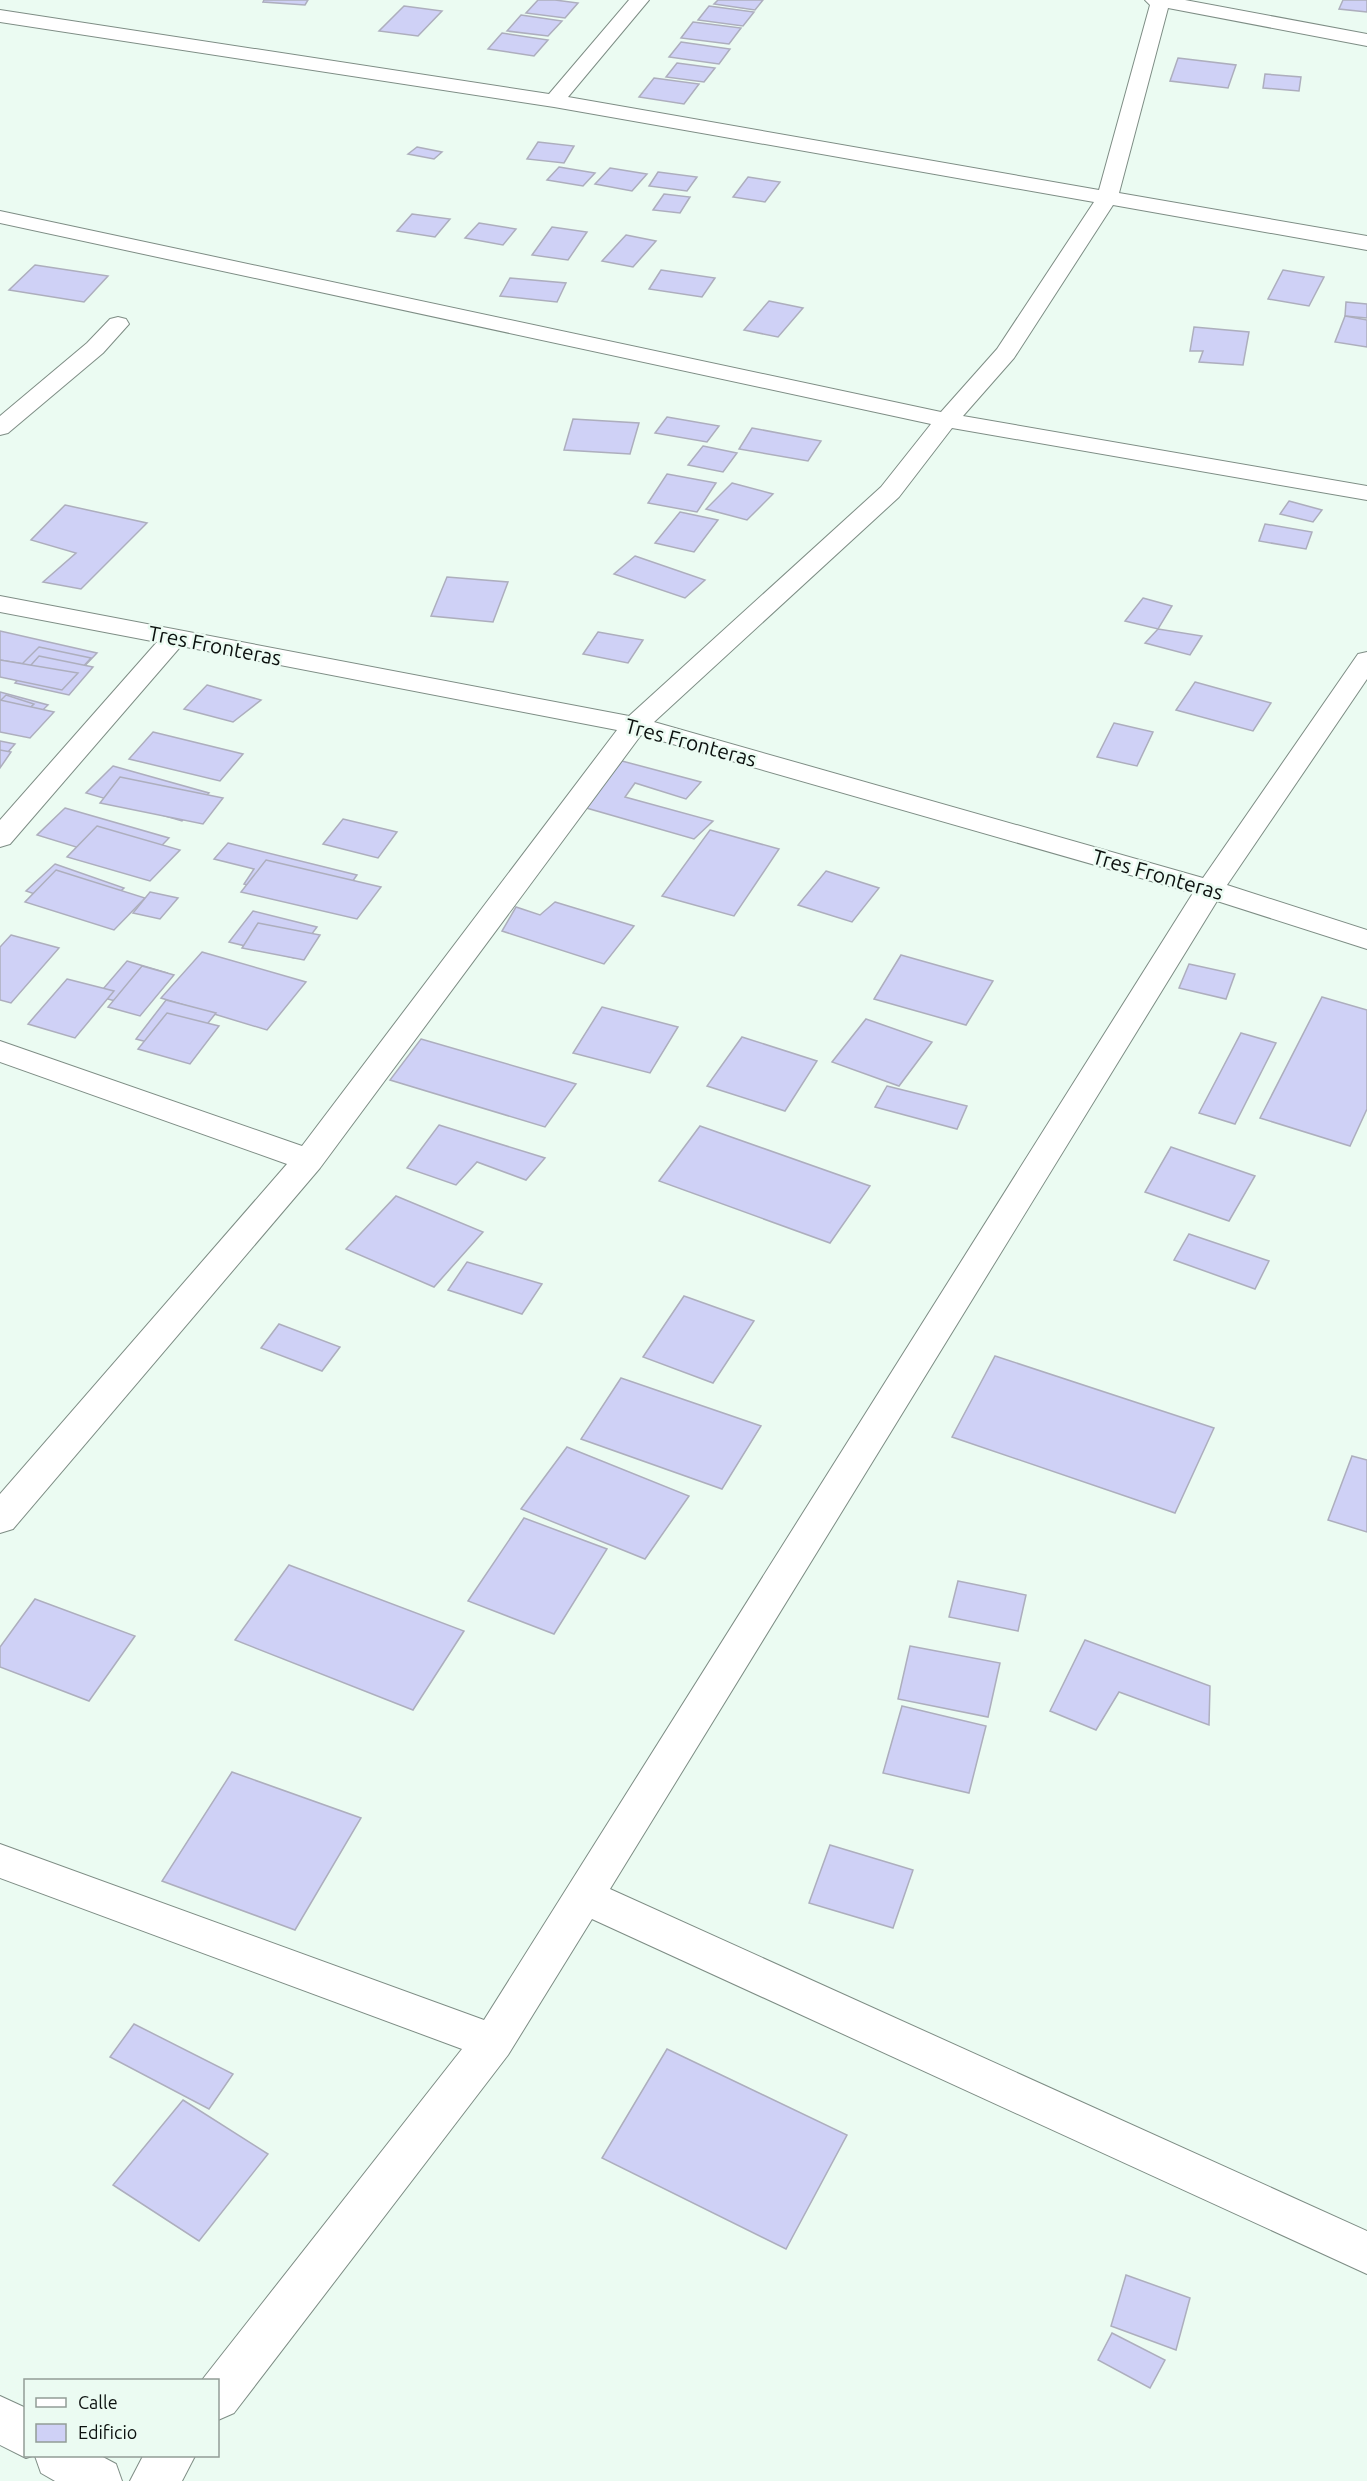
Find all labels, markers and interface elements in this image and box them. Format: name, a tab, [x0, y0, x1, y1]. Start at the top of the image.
street label: Tres Fronteras	[146, 620, 284, 670]
street label: Tres Fronteras	[623, 713, 759, 771]
street label: Tres Fronteras	[1090, 844, 1226, 904]
legend	[24, 2379, 219, 2457]
text: Calle	[78, 2392, 118, 2412]
text: Edificio	[78, 2422, 137, 2442]

